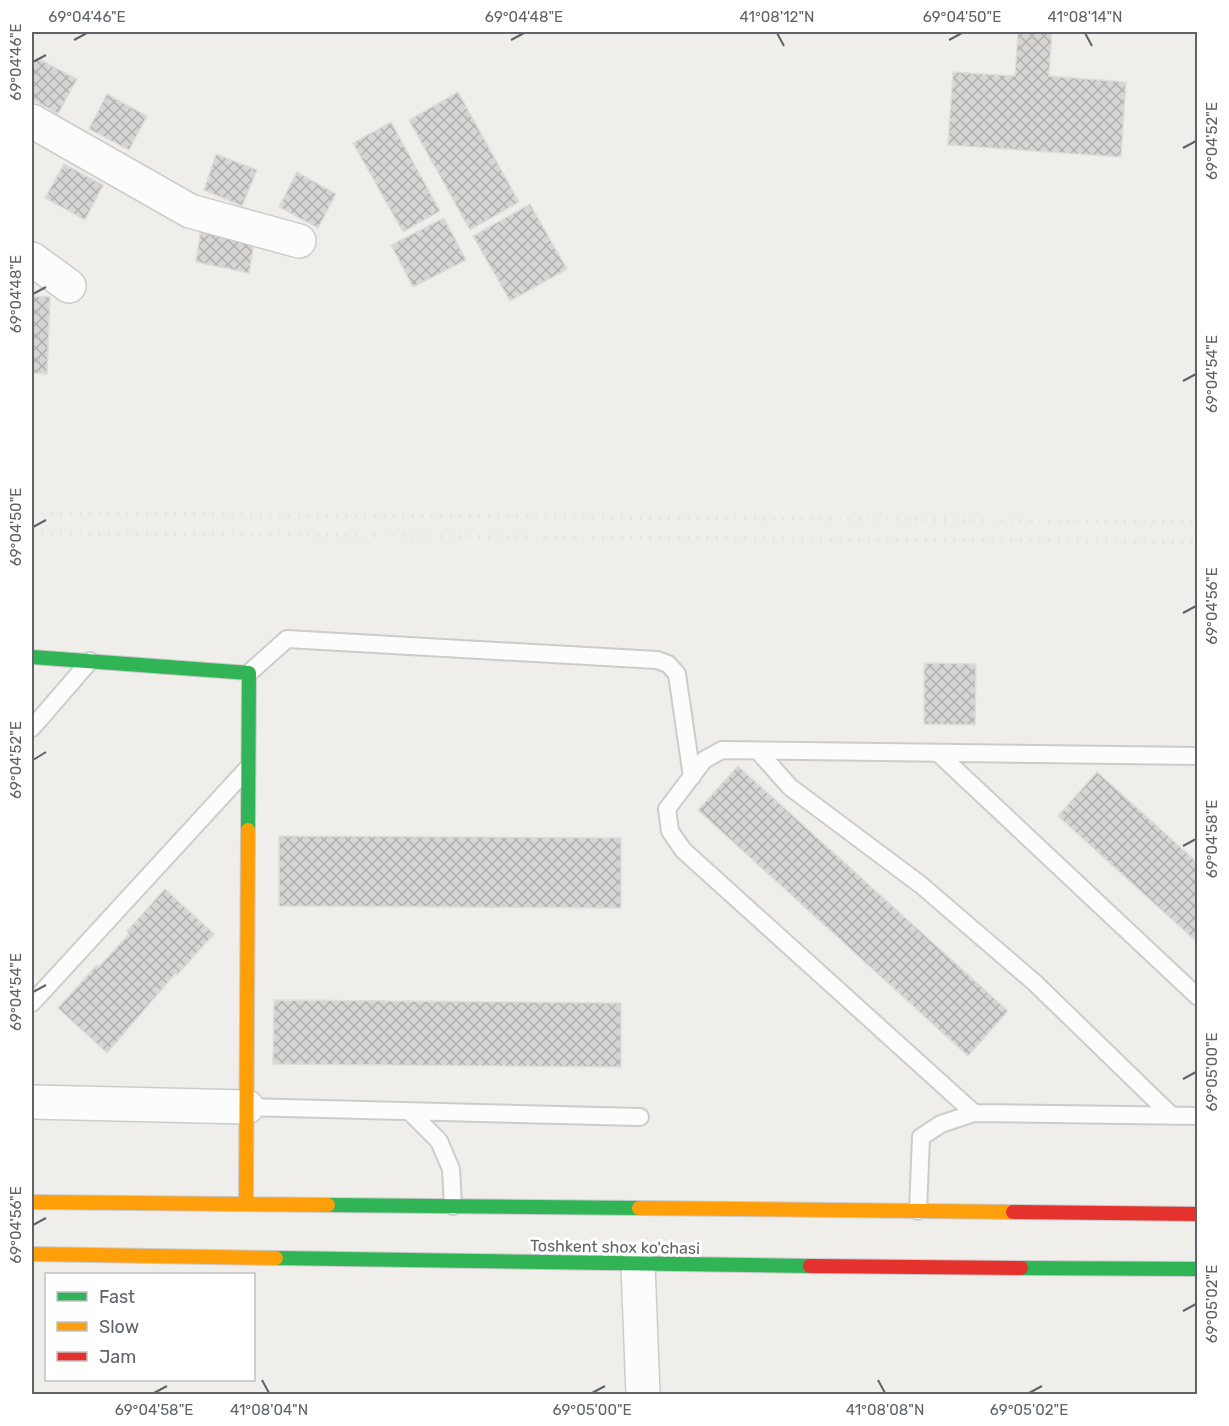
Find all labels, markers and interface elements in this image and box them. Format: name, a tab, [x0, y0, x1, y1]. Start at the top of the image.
text: 69°04'46"E	[48, 8, 126, 26]
text: 69°04'48"E	[485, 8, 563, 26]
text: 41°08'12"N	[740, 8, 814, 26]
text: 69°04'50"E	[923, 8, 1001, 26]
text: 41°08'14"N	[1047, 8, 1123, 26]
text: 69°04'46"E	[7, 23, 25, 101]
text: 69°04'52"E	[1203, 102, 1221, 180]
text: 69°04'48"E	[7, 255, 25, 333]
text: 69°04'54"E	[1203, 335, 1221, 413]
text: 69°04'50"E	[7, 488, 25, 566]
text: 69°04'56"E	[1203, 567, 1221, 645]
text: 69°04'52"E	[7, 721, 25, 799]
text: 69°04'58"E	[1203, 800, 1221, 878]
text: 69°04'54"E	[7, 953, 25, 1031]
text: 69°05'00"E	[1203, 1032, 1221, 1112]
text: 69°04'56"E	[7, 1186, 25, 1264]
street label: Toshkent shox ko'chasi	[530, 1236, 700, 1258]
text: 69°05'02"E	[1203, 1265, 1221, 1343]
legend	[45, 1273, 255, 1381]
text: Fast	[99, 1286, 135, 1308]
text: Slow	[99, 1316, 139, 1338]
text: Jam	[99, 1346, 136, 1368]
text: 69°04'58"E	[115, 1401, 193, 1419]
text: 41°08'04"N	[230, 1401, 308, 1419]
text: 69°05'00"E	[552, 1401, 632, 1419]
text: 41°08'08"N	[846, 1401, 924, 1419]
text: 69°05'02"E	[990, 1401, 1068, 1419]

